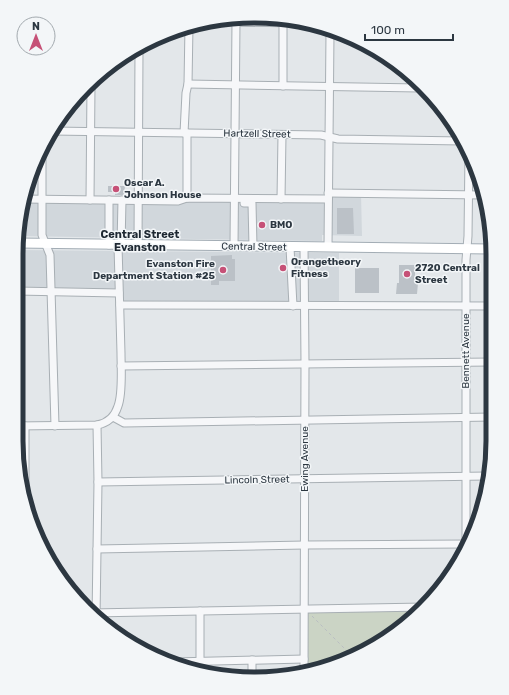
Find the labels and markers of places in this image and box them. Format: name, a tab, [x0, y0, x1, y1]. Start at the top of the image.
place label: Oscar A. Johnson House	[124, 177, 201, 201]
marker: Oscar A. Johnson House	[111, 184, 121, 194]
place label: BMO	[270, 219, 292, 231]
marker: BMO	[257, 220, 267, 230]
place label: Orangetheory Fitness	[291, 256, 361, 280]
place label: Evanston Fire Department Station #25	[93, 258, 216, 282]
place label: 2720 Central Street	[415, 262, 480, 286]
marker: Orangetheory Fitness	[278, 263, 288, 273]
marker: Evanston Fire Department Station #25	[218, 265, 228, 275]
marker: 2720 Central Street	[402, 269, 412, 279]

